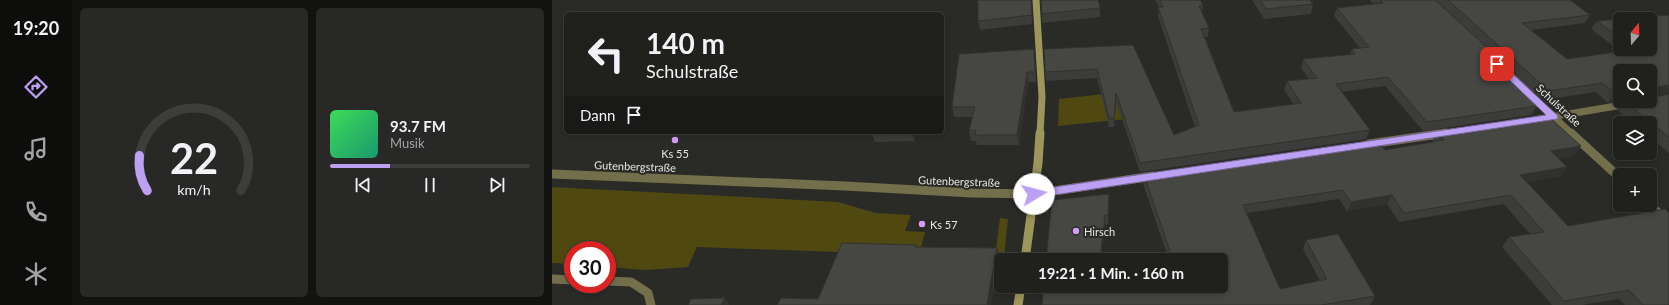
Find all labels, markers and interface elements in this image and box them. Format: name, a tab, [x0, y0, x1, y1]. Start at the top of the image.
north arrow	[1613, 12, 1657, 56]
map controls	[1613, 12, 1657, 212]
text: 19:20	[13, 17, 59, 39]
text: 140 m	[646, 26, 725, 60]
icon: left	[580, 28, 632, 80]
pin	[1480, 47, 1514, 81]
icon: arrive	[1486, 53, 1508, 75]
text: Schulstraße	[646, 60, 738, 82]
button: search	[1613, 64, 1657, 108]
icon: directions	[22, 73, 50, 101]
street label: Schulstraße	[1534, 81, 1584, 129]
icon: arrive	[623, 104, 645, 126]
text: Dann	[580, 106, 615, 124]
button: layers	[1613, 116, 1657, 160]
text: 93.7 FM	[390, 117, 446, 135]
text: 22	[170, 132, 218, 182]
icon: music	[22, 135, 50, 163]
text: Musik	[390, 135, 425, 151]
marker: Ks 55	[670, 135, 680, 145]
place label: Ks 55	[661, 147, 689, 160]
street label: Gutenbergstraße	[594, 158, 676, 174]
button: +	[1613, 168, 1657, 212]
street label: Gutenbergstraße	[918, 173, 1000, 189]
position arrow	[1013, 173, 1055, 215]
icon: previous	[352, 174, 374, 196]
icon: pause	[419, 174, 441, 196]
icon: next	[486, 174, 508, 196]
text: km/h	[177, 180, 211, 197]
icon: phone	[22, 198, 50, 226]
place label: Ks 57	[930, 218, 958, 231]
marker: Ks 57	[917, 219, 927, 229]
place label: Hirsch	[1084, 225, 1115, 238]
marker: Hirsch	[1071, 226, 1081, 236]
speed limit sign: 30	[564, 241, 616, 293]
icon: climate	[22, 260, 50, 288]
text: 19:21 · 1 Min. · 160 m	[1038, 264, 1184, 282]

